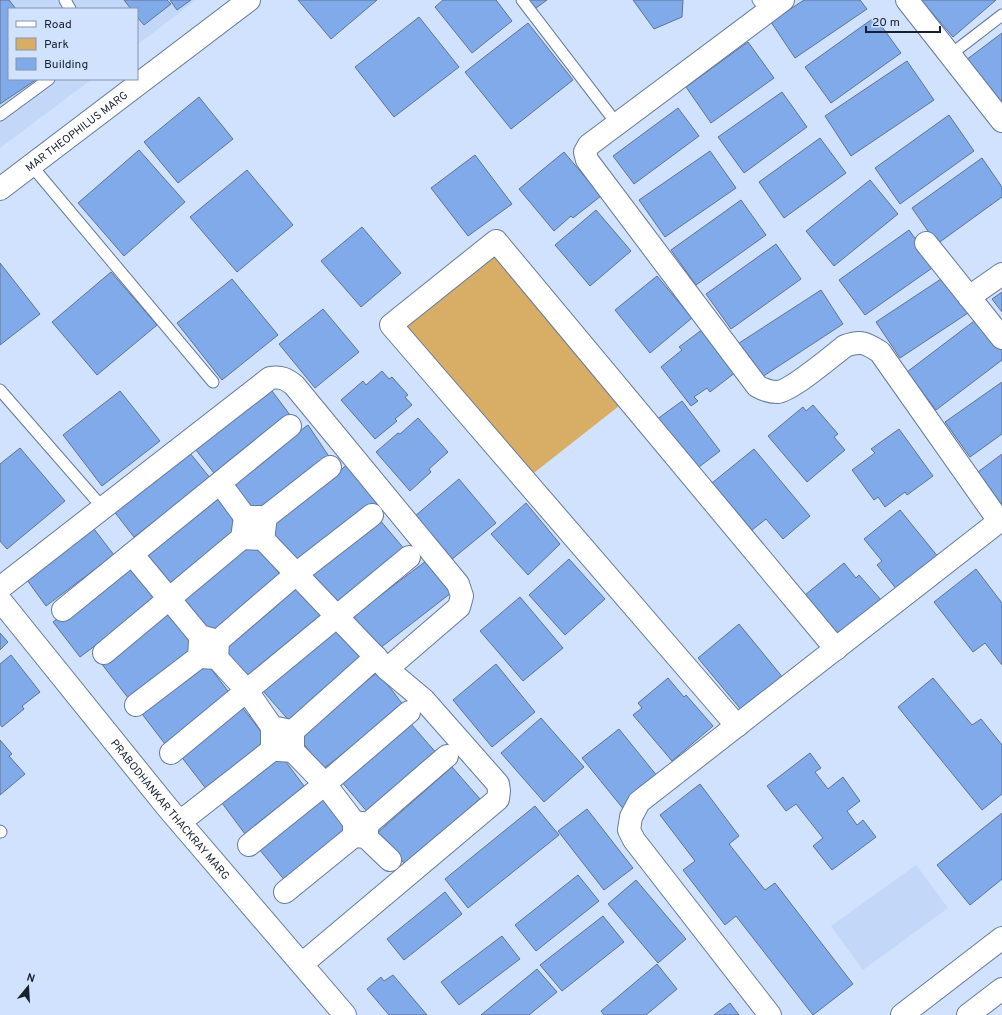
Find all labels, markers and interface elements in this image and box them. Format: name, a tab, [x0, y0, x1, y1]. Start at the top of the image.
legend	[8, 8, 138, 80]
scale bar	[866, 8, 940, 34]
text: 20 m	[872, 15, 900, 31]
text: Road	[44, 17, 72, 33]
text: Park	[44, 37, 69, 53]
text: Building	[44, 57, 88, 73]
street label: MAR THEOPHILUS MARG	[23, 88, 131, 175]
street label: PRABODHANKAR THACKRAY MARG	[107, 737, 232, 883]
north arrow	[8, 967, 48, 1007]
text: N	[25, 971, 37, 986]

